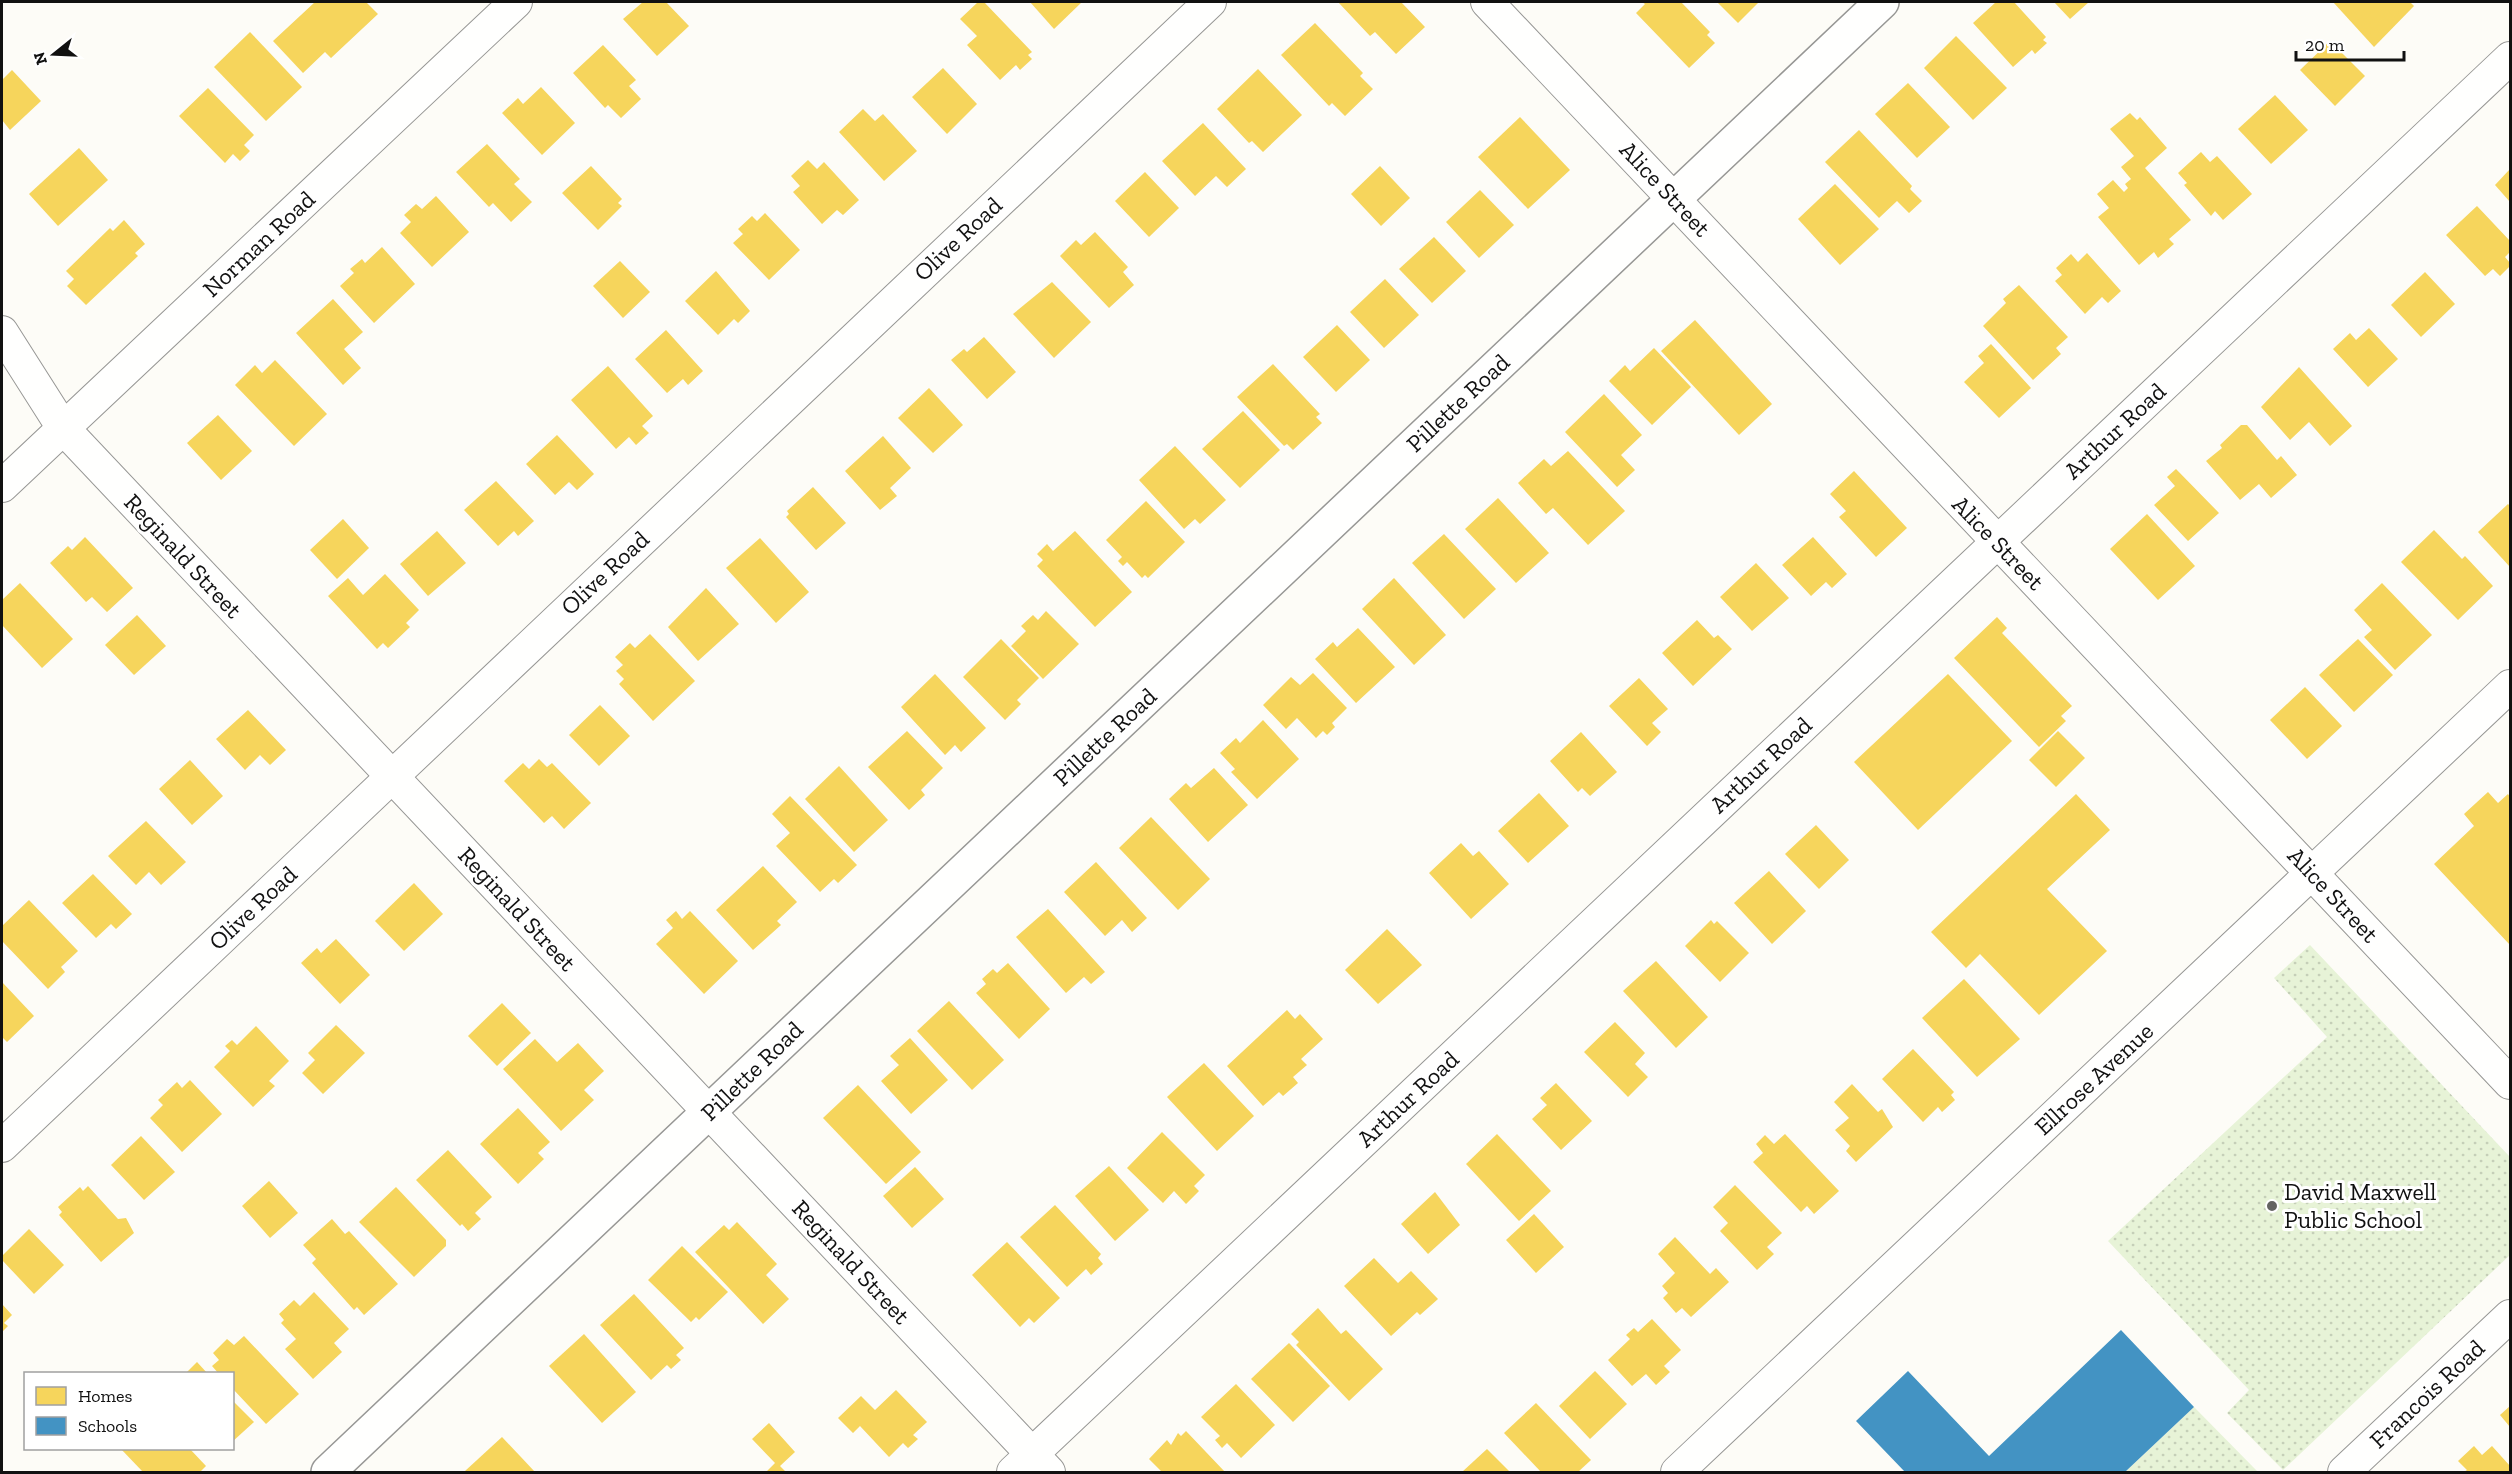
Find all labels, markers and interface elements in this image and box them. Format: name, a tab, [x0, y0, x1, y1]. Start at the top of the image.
north arrow	[24, 24, 84, 84]
scale bar	[2296, 24, 2404, 62]
text: 20 m	[2305, 34, 2345, 56]
text: N	[29, 50, 51, 67]
street label: Alice Street	[1614, 135, 1717, 242]
street label: Norman Road	[197, 184, 321, 303]
street label: Olive Road	[907, 190, 1008, 287]
street label: Pillette Road	[1400, 347, 1515, 458]
street label: Arthur Road	[2058, 376, 2171, 485]
street label: Reginald Street	[118, 488, 248, 624]
street label: Alice Street	[1946, 490, 2050, 596]
street label: Olive Road	[554, 524, 655, 621]
street label: Pillette Road	[1047, 681, 1162, 792]
street label: Arthur Road	[1704, 710, 1817, 819]
street label: Reginald Street	[452, 841, 582, 977]
street label: Alice Street	[2282, 841, 2385, 948]
street label: Olive Road	[202, 859, 303, 956]
street label: Pillette Road	[695, 1015, 809, 1126]
street label: Ellrose Avenue	[2028, 1016, 2159, 1141]
street label: Arthur Road	[1351, 1044, 1464, 1153]
place label: David Maxwell Public School	[2284, 1177, 2436, 1234]
street label: Reginald Street	[786, 1194, 916, 1330]
marker: David Maxwell Public School	[2265, 1199, 2279, 1213]
street label: Francois Road	[2363, 1333, 2490, 1454]
legend	[24, 1372, 234, 1450]
text: Homes	[78, 1385, 132, 1407]
text: Schools	[78, 1415, 137, 1437]

